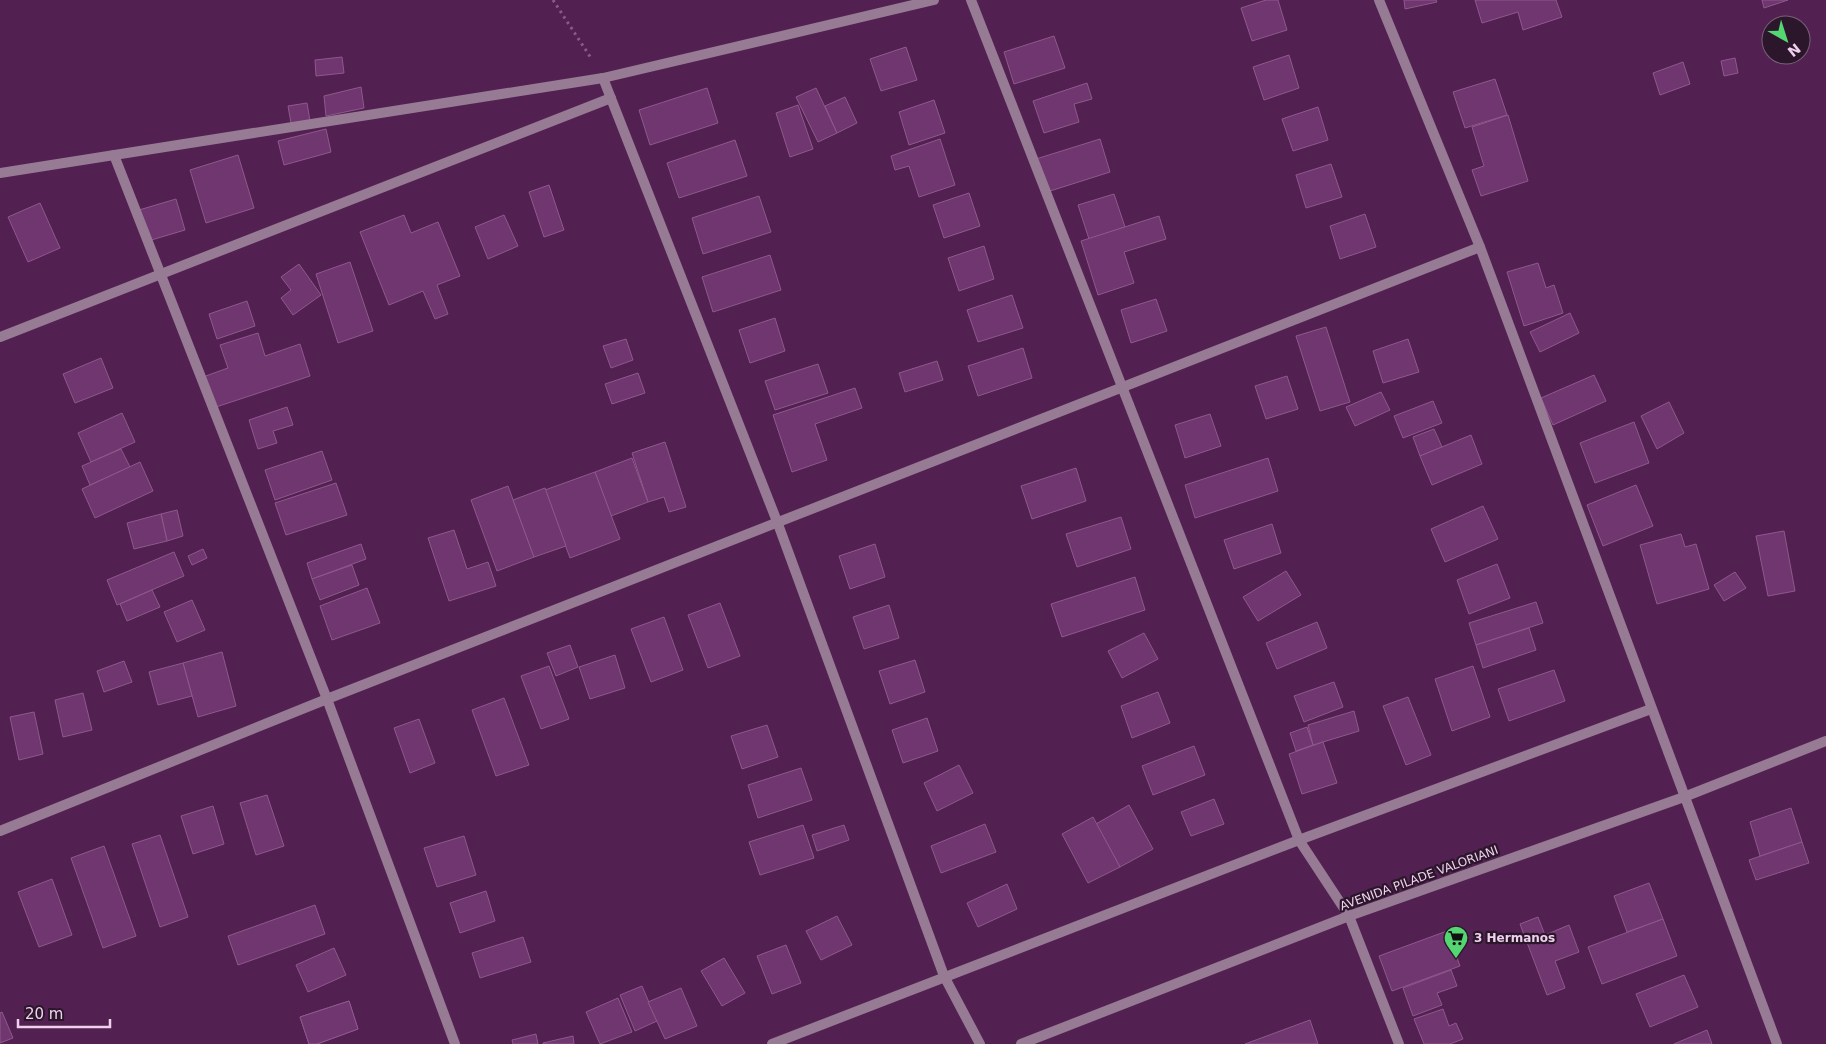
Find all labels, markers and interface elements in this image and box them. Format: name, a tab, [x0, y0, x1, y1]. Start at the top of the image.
north arrow	[1761, 15, 1811, 65]
text: N	[1785, 40, 1804, 60]
street label: AVENIDA PILADE VALORIANI	[1338, 843, 1500, 913]
supermarket icon: 3 Hermanos	[1443, 925, 1469, 959]
place label: 3 Hermanos	[1474, 931, 1555, 945]
scale bar	[18, 996, 110, 1028]
text: 20 m	[25, 1005, 63, 1023]

